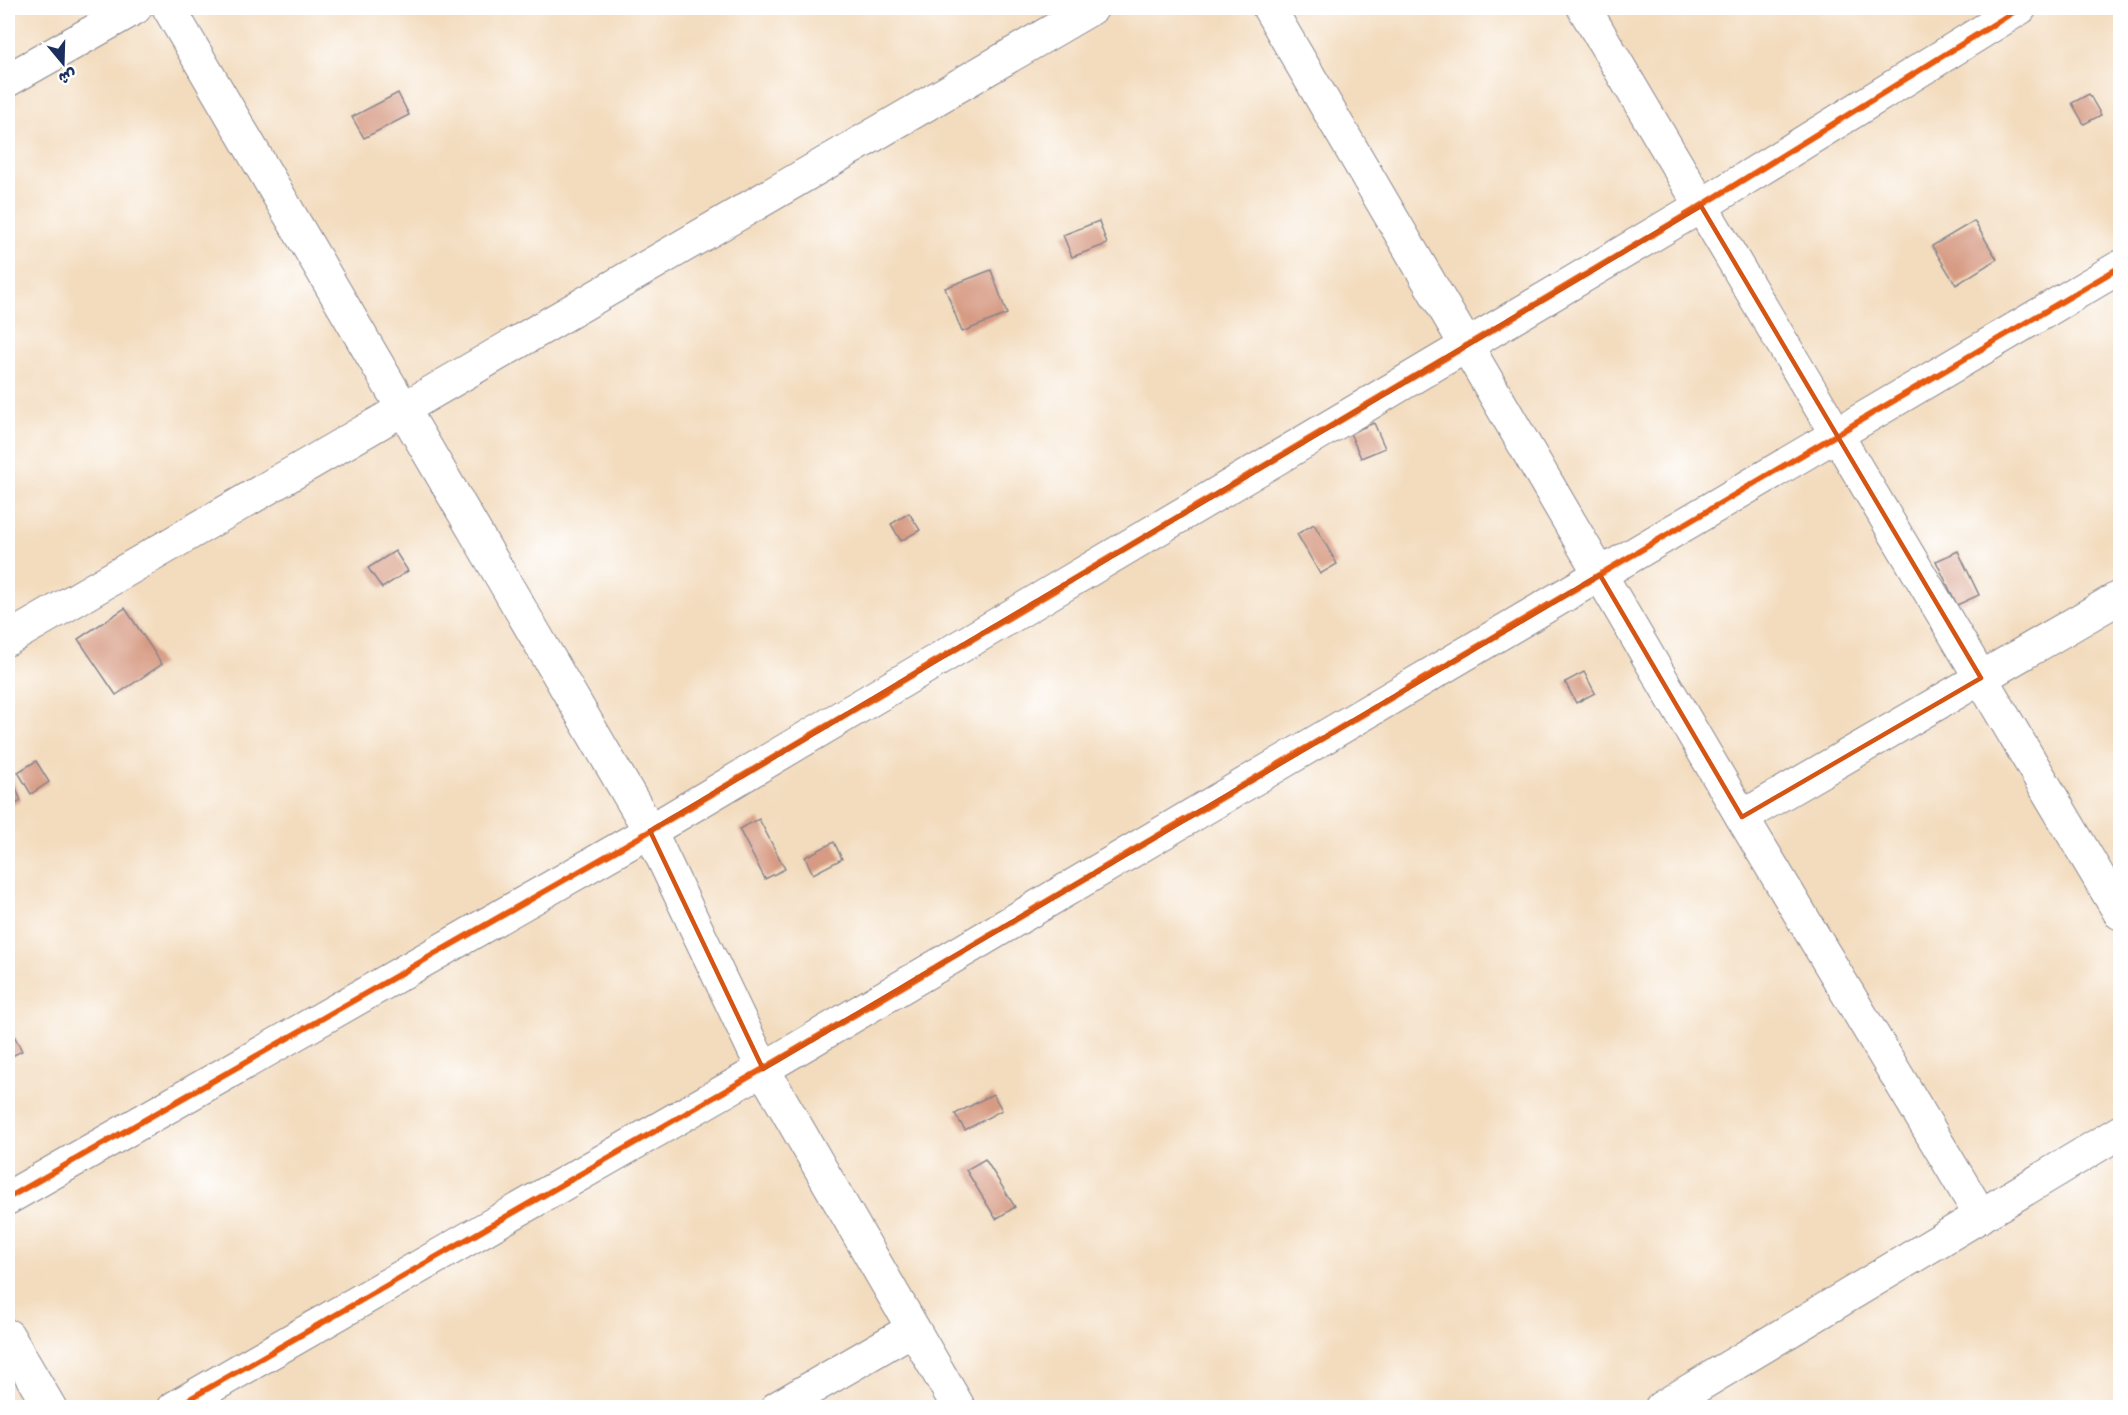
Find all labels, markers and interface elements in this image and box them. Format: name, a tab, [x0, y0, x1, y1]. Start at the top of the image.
north arrow	[33, 33, 93, 93]
text: ش	[56, 65, 80, 90]

